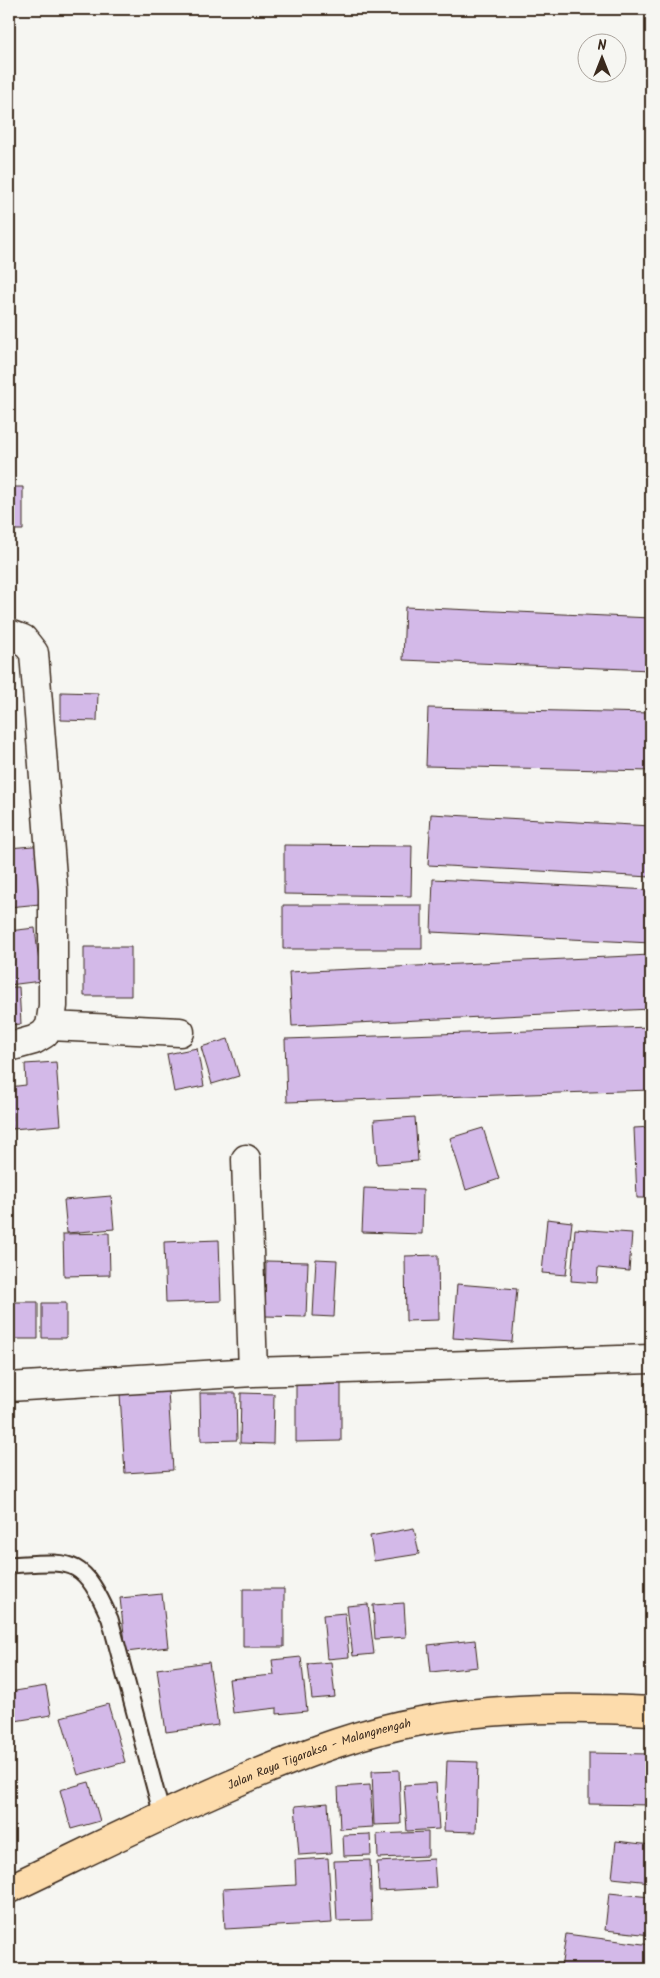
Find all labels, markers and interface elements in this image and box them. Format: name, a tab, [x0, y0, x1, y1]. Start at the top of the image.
north arrow	[578, 32, 628, 82]
text: N	[598, 35, 607, 57]
street label: Jalan Raya Tigaraksa - Malangnengah	[224, 1714, 413, 1795]

